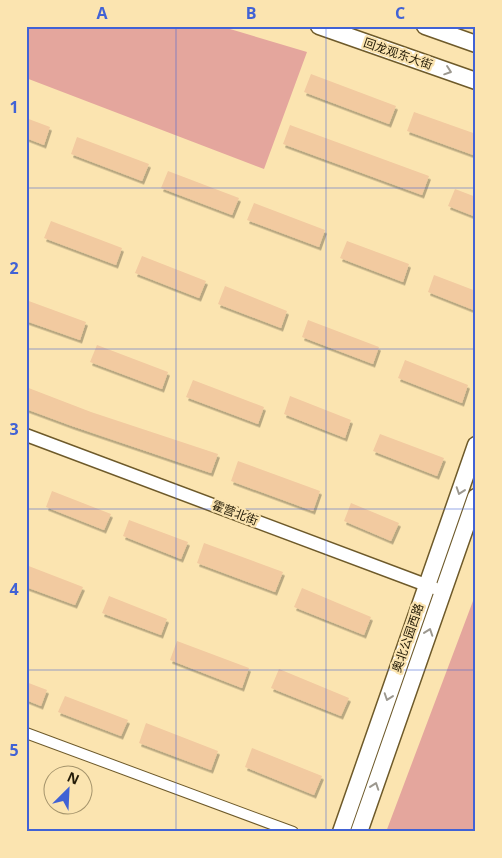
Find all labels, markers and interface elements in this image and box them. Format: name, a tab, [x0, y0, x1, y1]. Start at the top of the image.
text: A	[96, 2, 108, 24]
text: B	[246, 2, 256, 24]
text: C	[395, 2, 405, 24]
street label: 回龙观东大街	[361, 34, 435, 73]
one-way arrow	[443, 65, 452, 75]
text: 1	[9, 96, 19, 118]
text: 2	[9, 257, 19, 279]
text: 3	[9, 418, 19, 440]
one-way arrow	[456, 486, 466, 495]
street label: 霍营北街	[210, 496, 261, 529]
text: 4	[9, 578, 19, 600]
street label: 奥北公园西路	[388, 601, 427, 675]
one-way arrow	[423, 629, 433, 637]
one-way arrow	[384, 692, 394, 701]
text: 5	[9, 739, 19, 761]
north arrow	[42, 766, 92, 816]
text: N	[64, 767, 83, 789]
one-way arrow	[369, 782, 379, 790]

